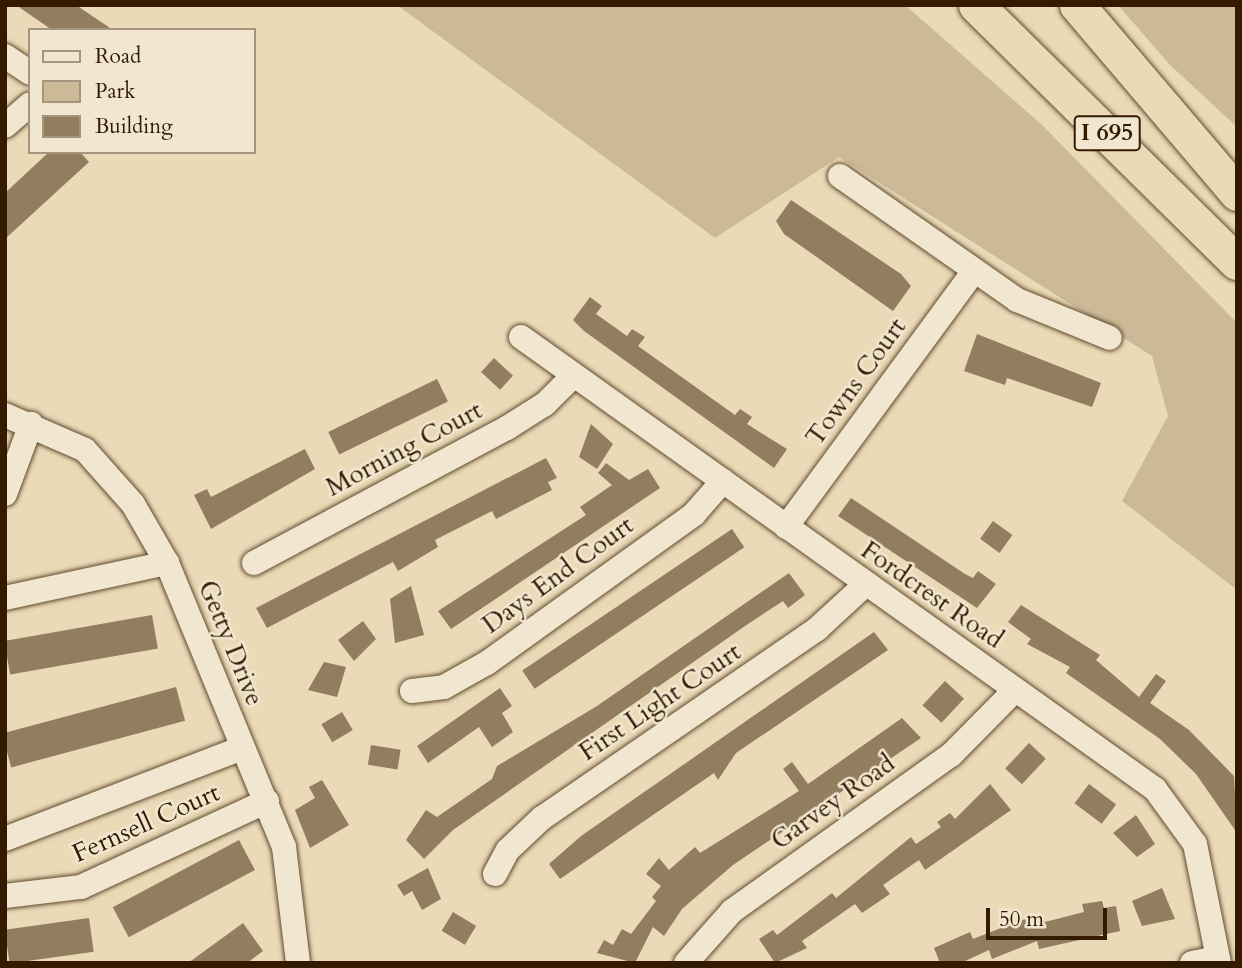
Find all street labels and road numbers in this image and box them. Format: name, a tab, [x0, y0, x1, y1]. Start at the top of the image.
road number: I 695	[1072, 113, 1142, 154]
street label: Towns Court	[799, 312, 913, 452]
street label: Morning Court	[321, 395, 487, 503]
street label: Days End Court	[476, 510, 640, 640]
street label: Fordcrest Road	[855, 535, 1009, 655]
street label: Getty Drive	[192, 576, 270, 710]
street label: First Light Court	[573, 636, 747, 768]
street label: Garvey Road	[765, 748, 901, 856]
street label: Fernsell Court	[68, 777, 224, 869]

